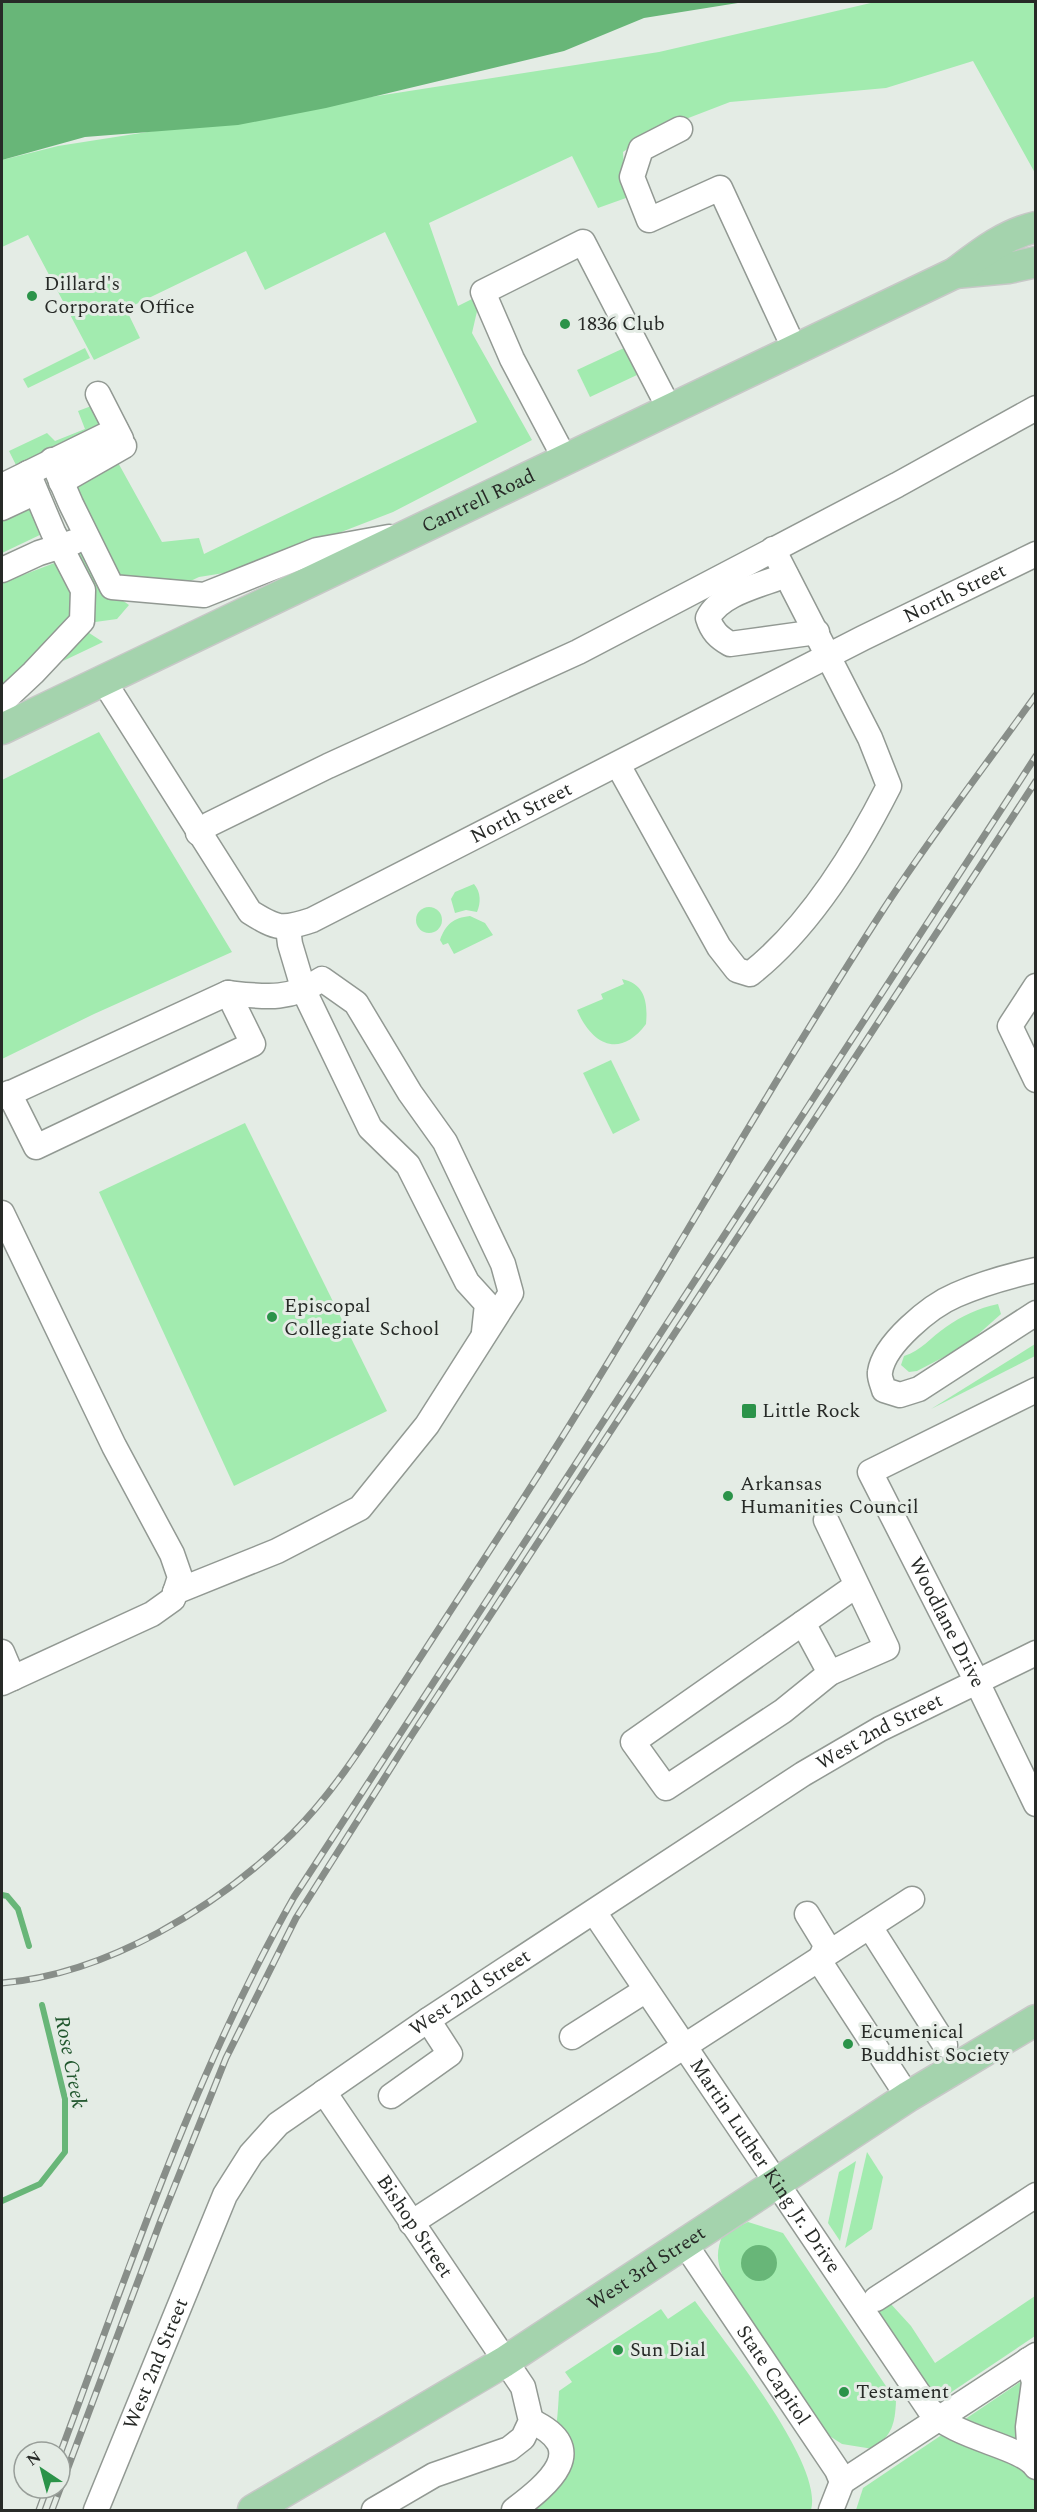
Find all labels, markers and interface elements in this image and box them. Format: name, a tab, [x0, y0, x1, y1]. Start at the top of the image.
place label: Dillard's Corporate Office	[44, 269, 195, 322]
marker: Dillard's Corporate Office	[25, 289, 39, 303]
place label: 1836 Club	[577, 309, 665, 339]
marker: 1836 Club	[558, 317, 572, 331]
street label: Cantrell Road	[416, 461, 540, 541]
street label: North Street	[898, 556, 1011, 631]
street label: North Street	[465, 774, 578, 852]
place label: Episcopal Collegiate School	[284, 1291, 439, 1344]
marker: Episcopal Collegiate School	[265, 1310, 279, 1324]
place label: Little Rock	[762, 1396, 860, 1426]
marker: Little Rock	[740, 1402, 758, 1420]
place label: Arkansas Humanities Council	[740, 1469, 919, 1522]
marker: Arkansas Humanities Council	[721, 1489, 735, 1503]
street label: Woodlane Drive	[901, 1552, 993, 1693]
street label: West 2nd Street	[811, 1686, 948, 1778]
street label: West 2nd Street	[403, 1942, 537, 2044]
water label: Rose Creek	[45, 2013, 95, 2112]
place label: Ecumenical Buddhist Society	[860, 2017, 1011, 2070]
marker: Ecumenical Buddhist Society	[841, 2037, 855, 2051]
street label: Martin Luther King Jr. Drive	[682, 2052, 848, 2279]
street label: Bishop Street	[369, 2168, 460, 2284]
street label: West 3rd Street	[581, 2218, 712, 2318]
street label: West 2nd Street	[116, 2293, 196, 2434]
street label: State Capitol	[729, 2319, 818, 2431]
place label: Sun Dial	[630, 2335, 706, 2365]
marker: Sun Dial	[611, 2343, 625, 2357]
place label: Testament	[856, 2377, 949, 2407]
marker: Testament	[837, 2385, 851, 2399]
north arrow	[12, 2440, 72, 2500]
text: N	[21, 2445, 46, 2472]

